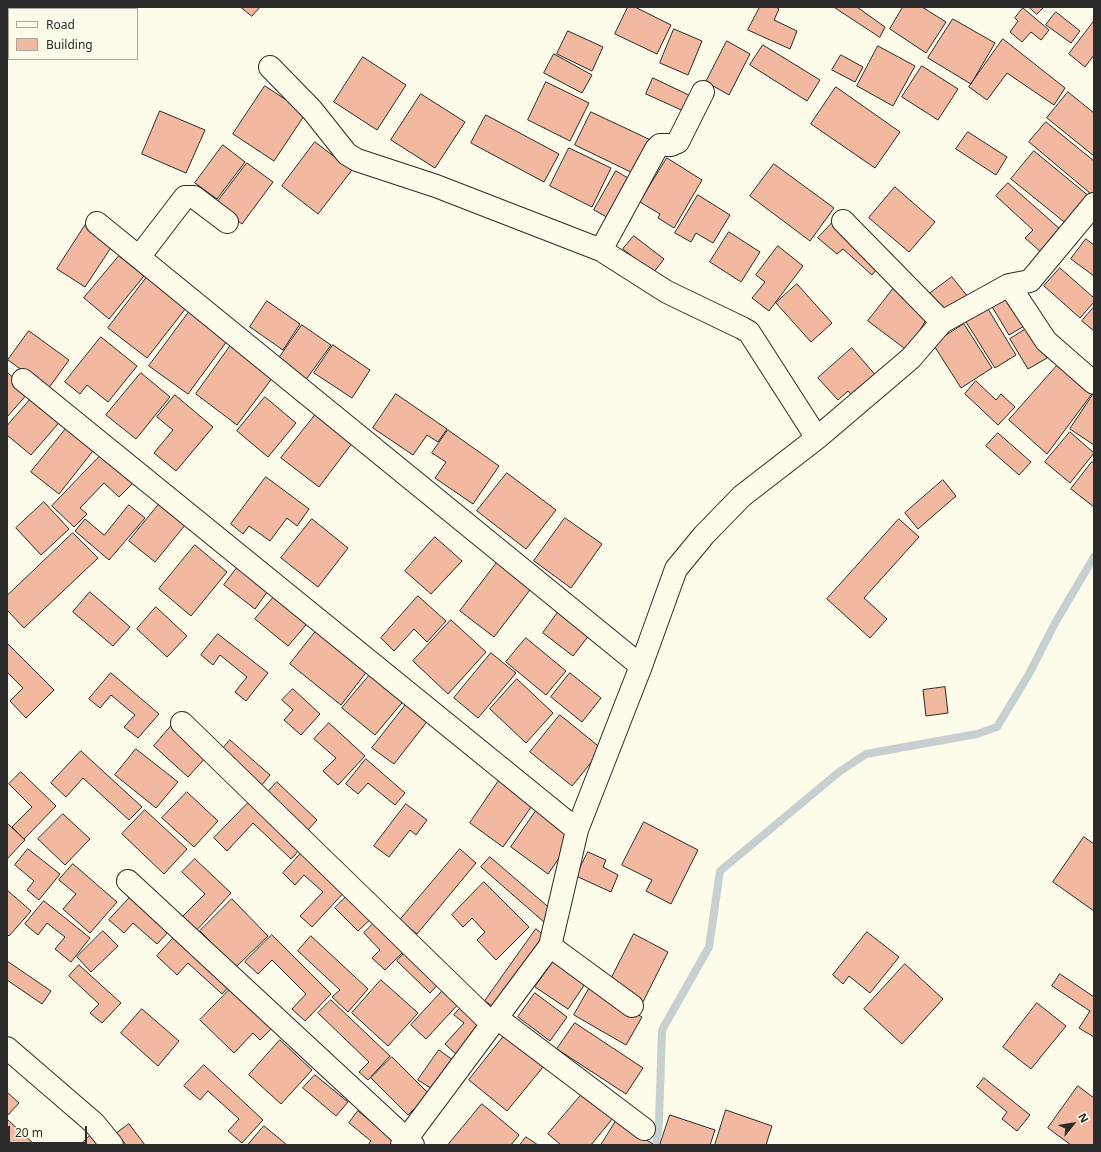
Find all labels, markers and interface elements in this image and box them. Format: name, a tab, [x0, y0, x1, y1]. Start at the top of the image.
legend	[8, 8, 138, 60]
text: Road	[46, 16, 75, 33]
text: Building	[46, 36, 93, 53]
north arrow	[1053, 1104, 1093, 1144]
text: N	[1075, 1110, 1093, 1125]
scale bar	[10, 1118, 89, 1144]
text: 20 m	[15, 1124, 43, 1141]

